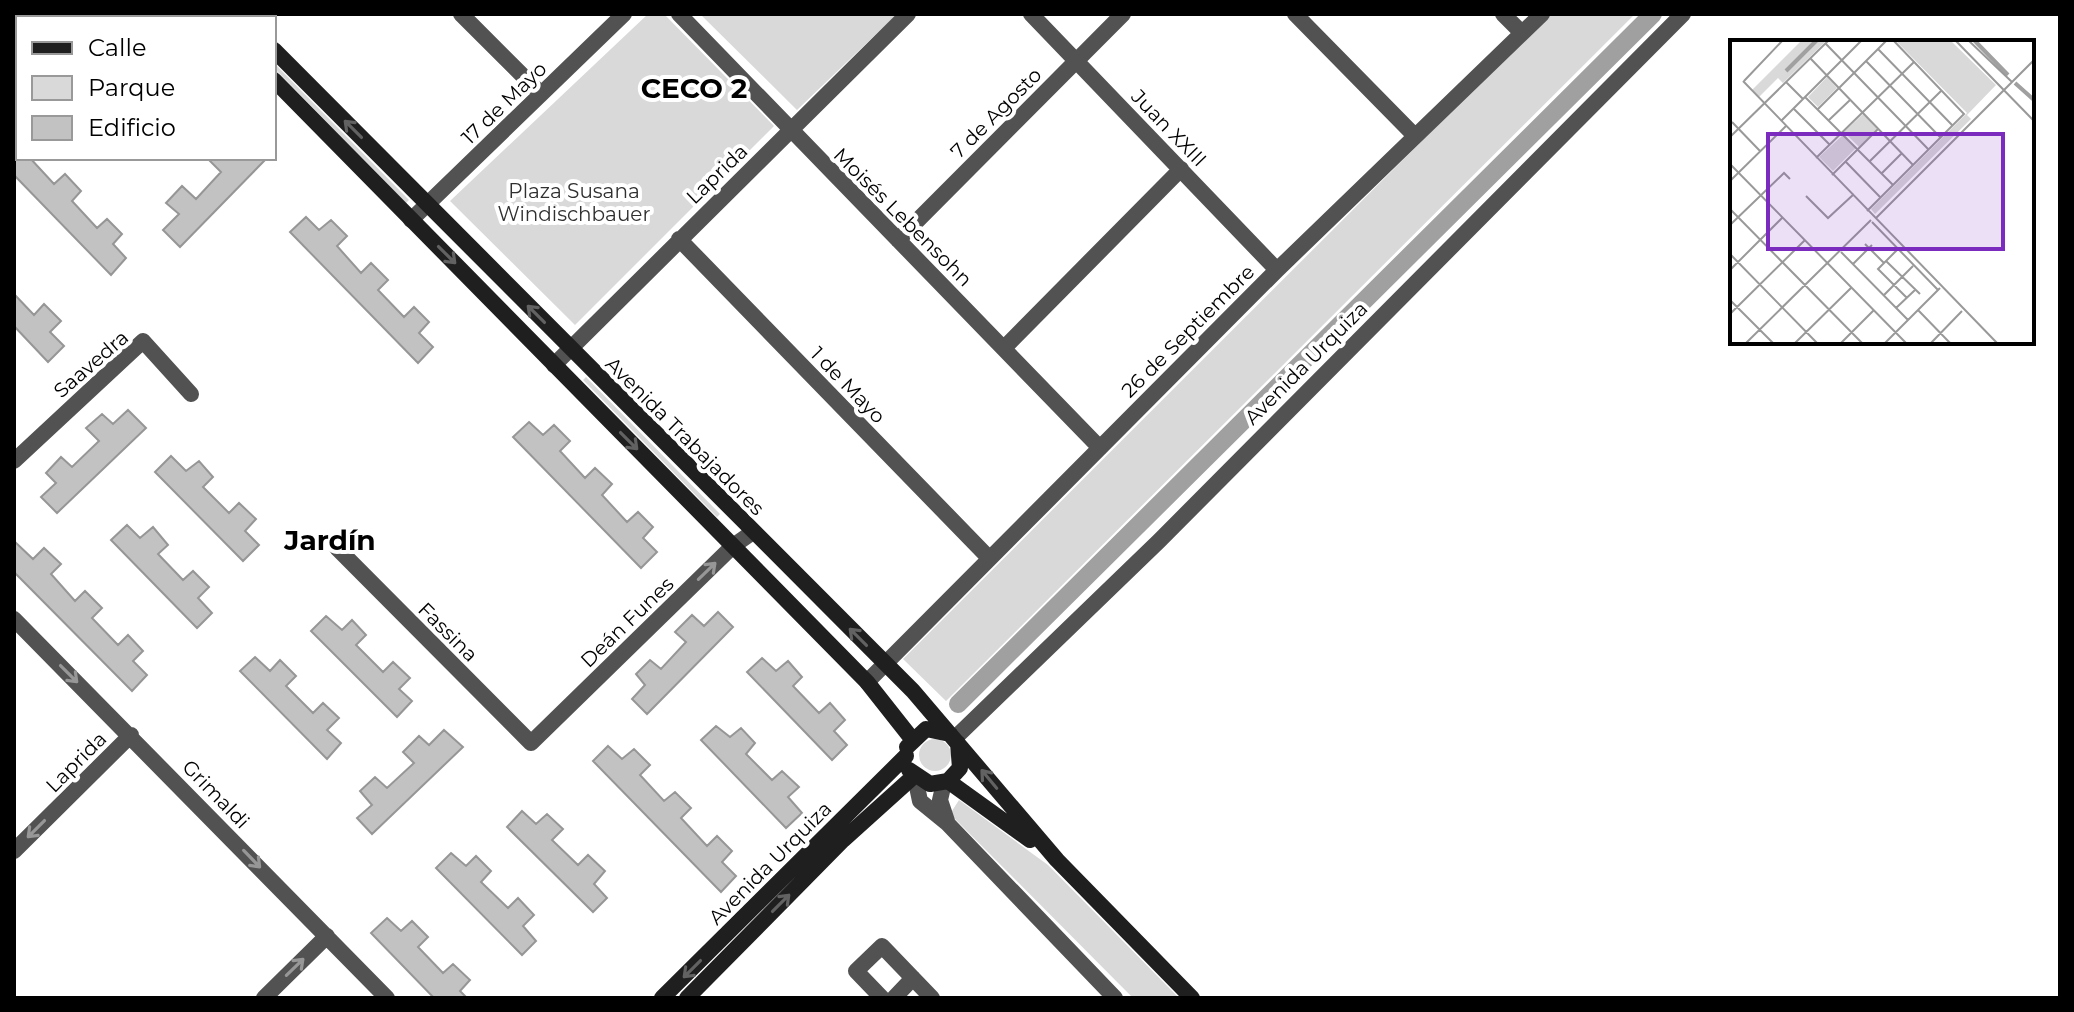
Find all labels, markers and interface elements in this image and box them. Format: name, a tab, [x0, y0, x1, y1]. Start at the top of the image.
legend	[16, 16, 276, 160]
text: Calle	[88, 33, 146, 62]
inset map	[1730, 40, 2034, 344]
street label: 17 de Mayo	[457, 57, 551, 149]
street label: 7 de Agosto	[946, 63, 1046, 163]
district label: CECO 2	[641, 71, 747, 105]
text: Parque	[88, 73, 175, 102]
street label: Juan XXIII	[1126, 84, 1212, 171]
text: Edificio	[88, 113, 176, 142]
one-way arrow	[343, 120, 363, 139]
street label: Laprida	[681, 139, 753, 209]
street label: Moisés Lebensohn	[829, 143, 977, 291]
park label: Plaza Susana Windischbauer	[498, 179, 650, 226]
one-way arrow	[437, 245, 456, 265]
street label: 26 de Septiembre	[1117, 260, 1259, 402]
street label: Avenida Urquiza	[1240, 297, 1372, 429]
one-way arrow	[527, 305, 546, 324]
street label: Saavedra	[49, 325, 133, 403]
street label: 1 de Mayo	[806, 342, 890, 428]
street label: Avenida Trabajadores	[601, 352, 769, 520]
one-way arrow	[619, 431, 639, 450]
district label: Jardín	[283, 523, 376, 557]
one-way arrow	[697, 562, 716, 581]
street label: Deán Funes	[576, 572, 679, 672]
street label: Fassina	[413, 597, 483, 667]
one-way arrow	[849, 628, 868, 647]
one-way arrow	[60, 664, 79, 684]
street label: Laprida	[41, 727, 111, 797]
street label: Grimaldi	[177, 755, 255, 833]
one-way arrow	[980, 770, 998, 790]
street label: Avenida Urquiza	[704, 797, 836, 929]
one-way arrow	[27, 819, 46, 838]
one-way arrow	[242, 849, 261, 868]
one-way arrow	[771, 894, 790, 913]
one-way arrow	[285, 958, 304, 977]
one-way arrow	[683, 959, 702, 978]

